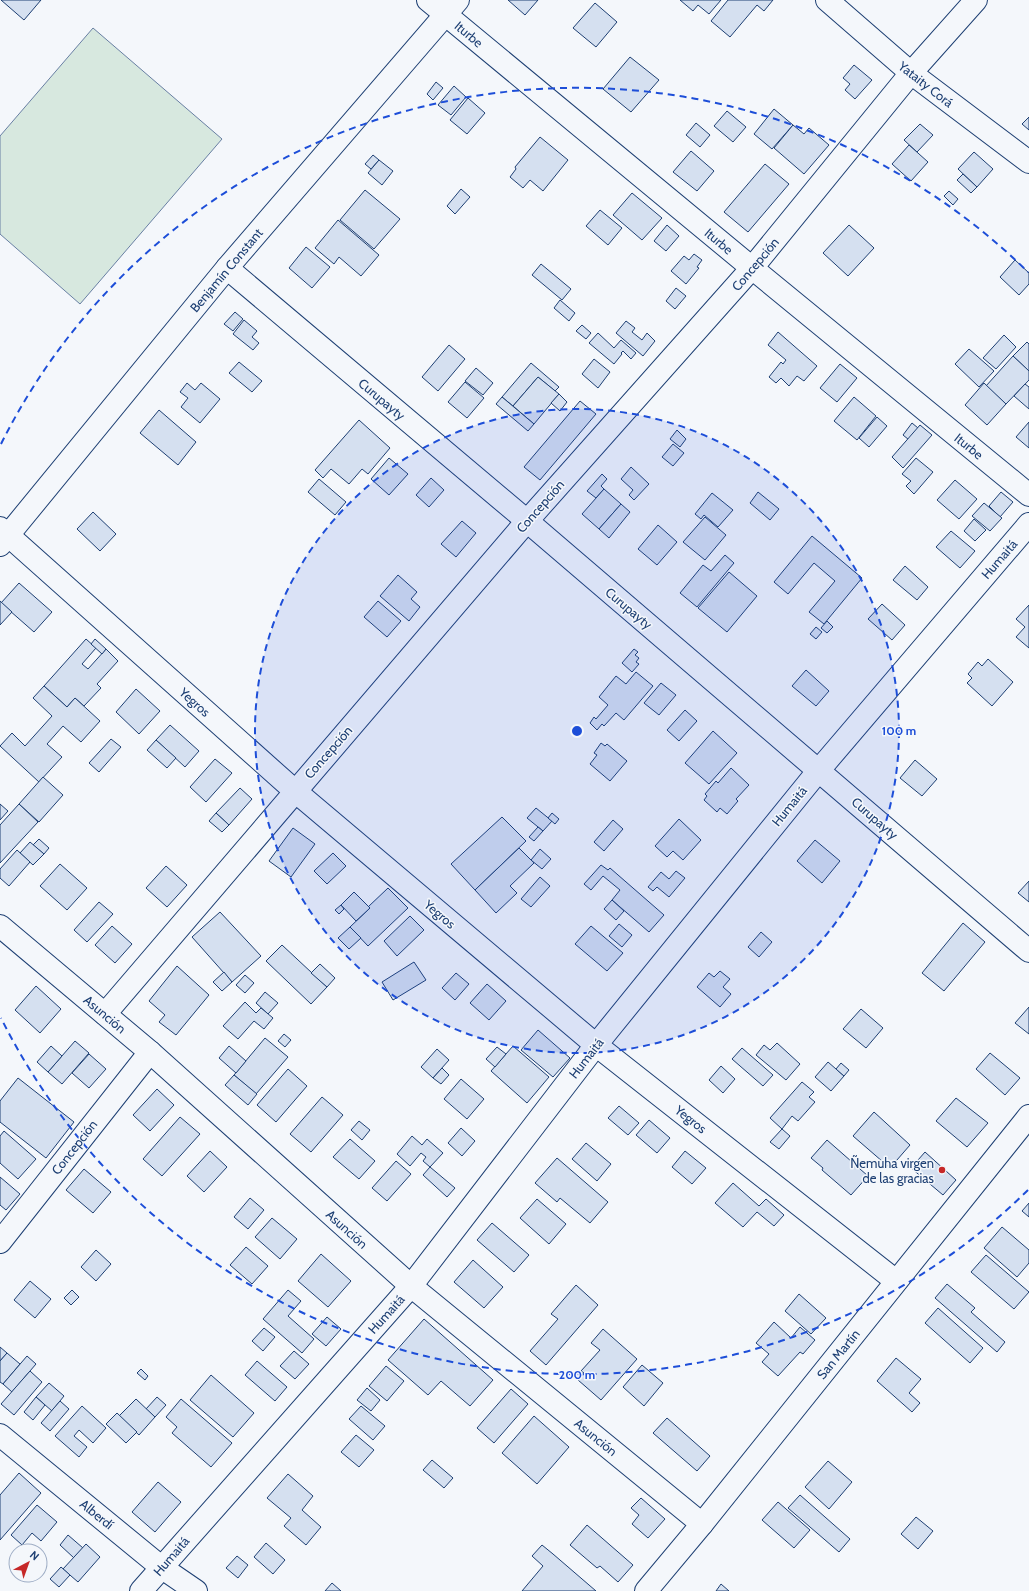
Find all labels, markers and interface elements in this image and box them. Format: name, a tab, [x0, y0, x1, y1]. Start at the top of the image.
street label: Iturbe	[451, 17, 487, 51]
street label: Yataity Corá	[895, 57, 957, 111]
street label: Benjamín Constant	[186, 224, 267, 316]
street label: Iturbe	[701, 224, 737, 258]
street label: Concepción	[728, 234, 782, 294]
street label: Curupayty	[355, 375, 409, 423]
street label: Iturbe	[951, 430, 987, 463]
street label: Concepción	[513, 476, 567, 536]
street label: Humaitá	[978, 535, 1021, 582]
street label: Curupayty	[602, 584, 656, 632]
street label: Yegros	[176, 683, 214, 720]
street label: Concepción	[301, 722, 355, 782]
text: 100 m	[882, 723, 916, 738]
centre of rings	[570, 724, 584, 738]
street label: Humaitá	[768, 782, 810, 829]
street label: Curupayty	[849, 794, 902, 843]
street label: Yegros	[420, 896, 459, 932]
street label: Asunción	[80, 992, 130, 1036]
street label: Humaitá	[565, 1034, 607, 1081]
street label: Yegros	[671, 1101, 711, 1137]
street label: Concepción	[48, 1116, 100, 1178]
place label: Ñemuha virgen de las gracias	[850, 1155, 935, 1186]
marker: Ñemuha virgen de las gracias	[937, 1165, 947, 1175]
street label: Asunción	[323, 1206, 371, 1252]
street label: Humaitá	[364, 1291, 408, 1337]
street label: San Martín	[813, 1326, 863, 1382]
text: 200 m	[559, 1367, 595, 1382]
street label: Asunción	[571, 1415, 621, 1459]
street label: Alberdí	[77, 1496, 117, 1533]
street label: Humaitá	[150, 1532, 193, 1579]
north arrow	[8, 1543, 48, 1583]
text: N	[27, 1548, 42, 1563]

